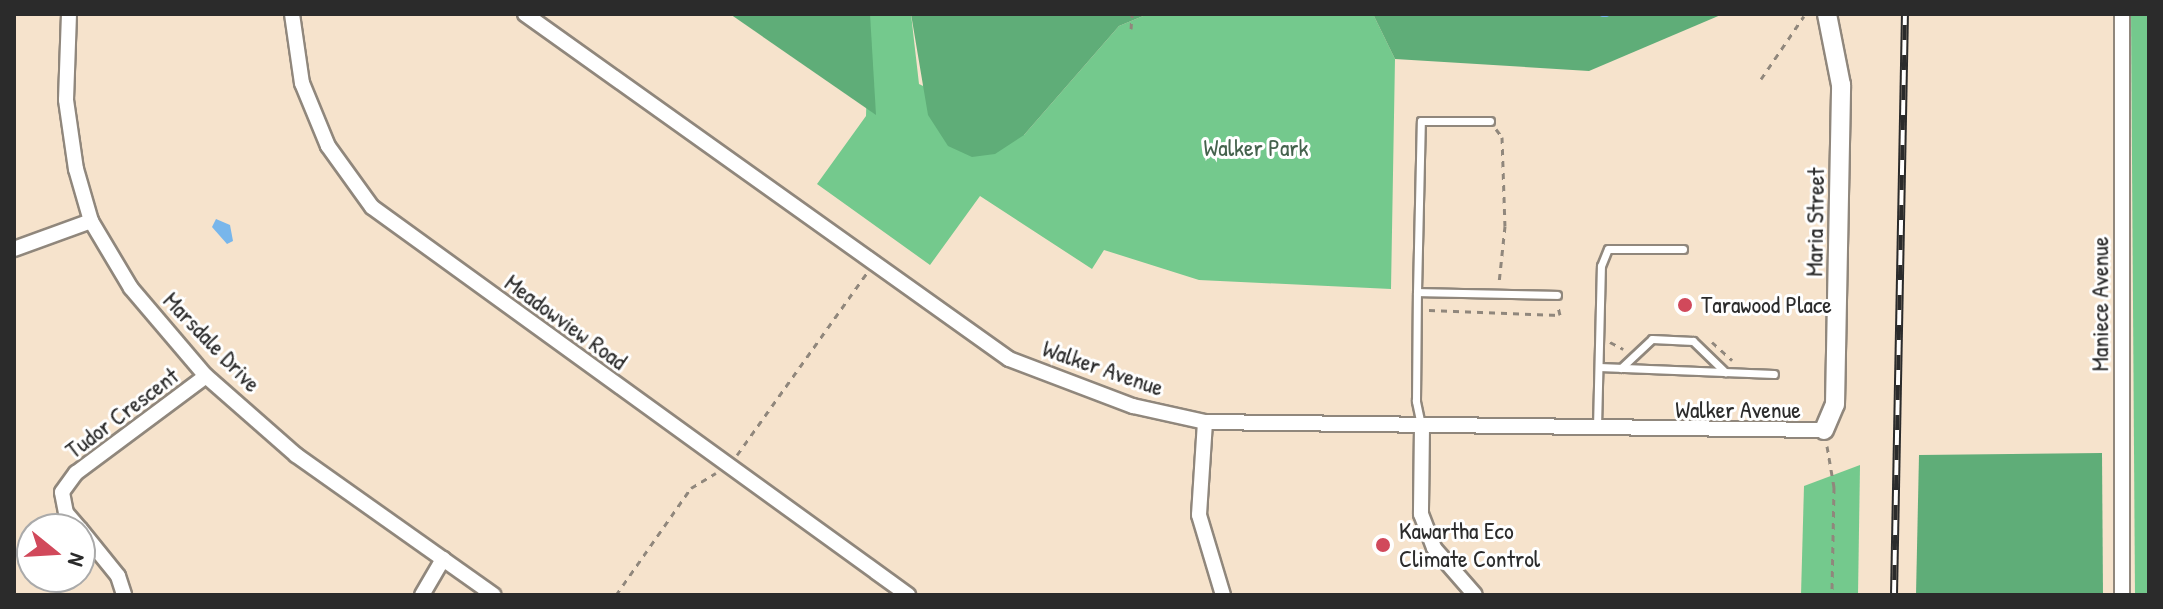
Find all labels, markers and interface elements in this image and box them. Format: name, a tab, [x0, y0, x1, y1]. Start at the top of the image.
park label: Walker Park	[1204, 134, 1308, 162]
street label: Maria Street	[1800, 167, 1830, 277]
street label: Maniece Avenue	[2086, 237, 2114, 371]
street label: Meadowview Road	[499, 268, 633, 376]
street label: Marsdale Drive	[157, 286, 267, 398]
place label: Tarawood Place	[1701, 291, 1832, 319]
marker: Tarawood Place	[1676, 296, 1694, 314]
street label: Walker Avenue	[1039, 334, 1167, 402]
street label: Tudor Crescent	[60, 361, 184, 465]
street label: Walker Avenue	[1675, 396, 1801, 424]
north arrow	[16, 513, 96, 593]
place label: Kawartha Eco Climate Control	[1399, 517, 1540, 573]
marker: Kawartha Eco Climate Control	[1374, 536, 1392, 554]
text: N	[61, 550, 93, 570]

